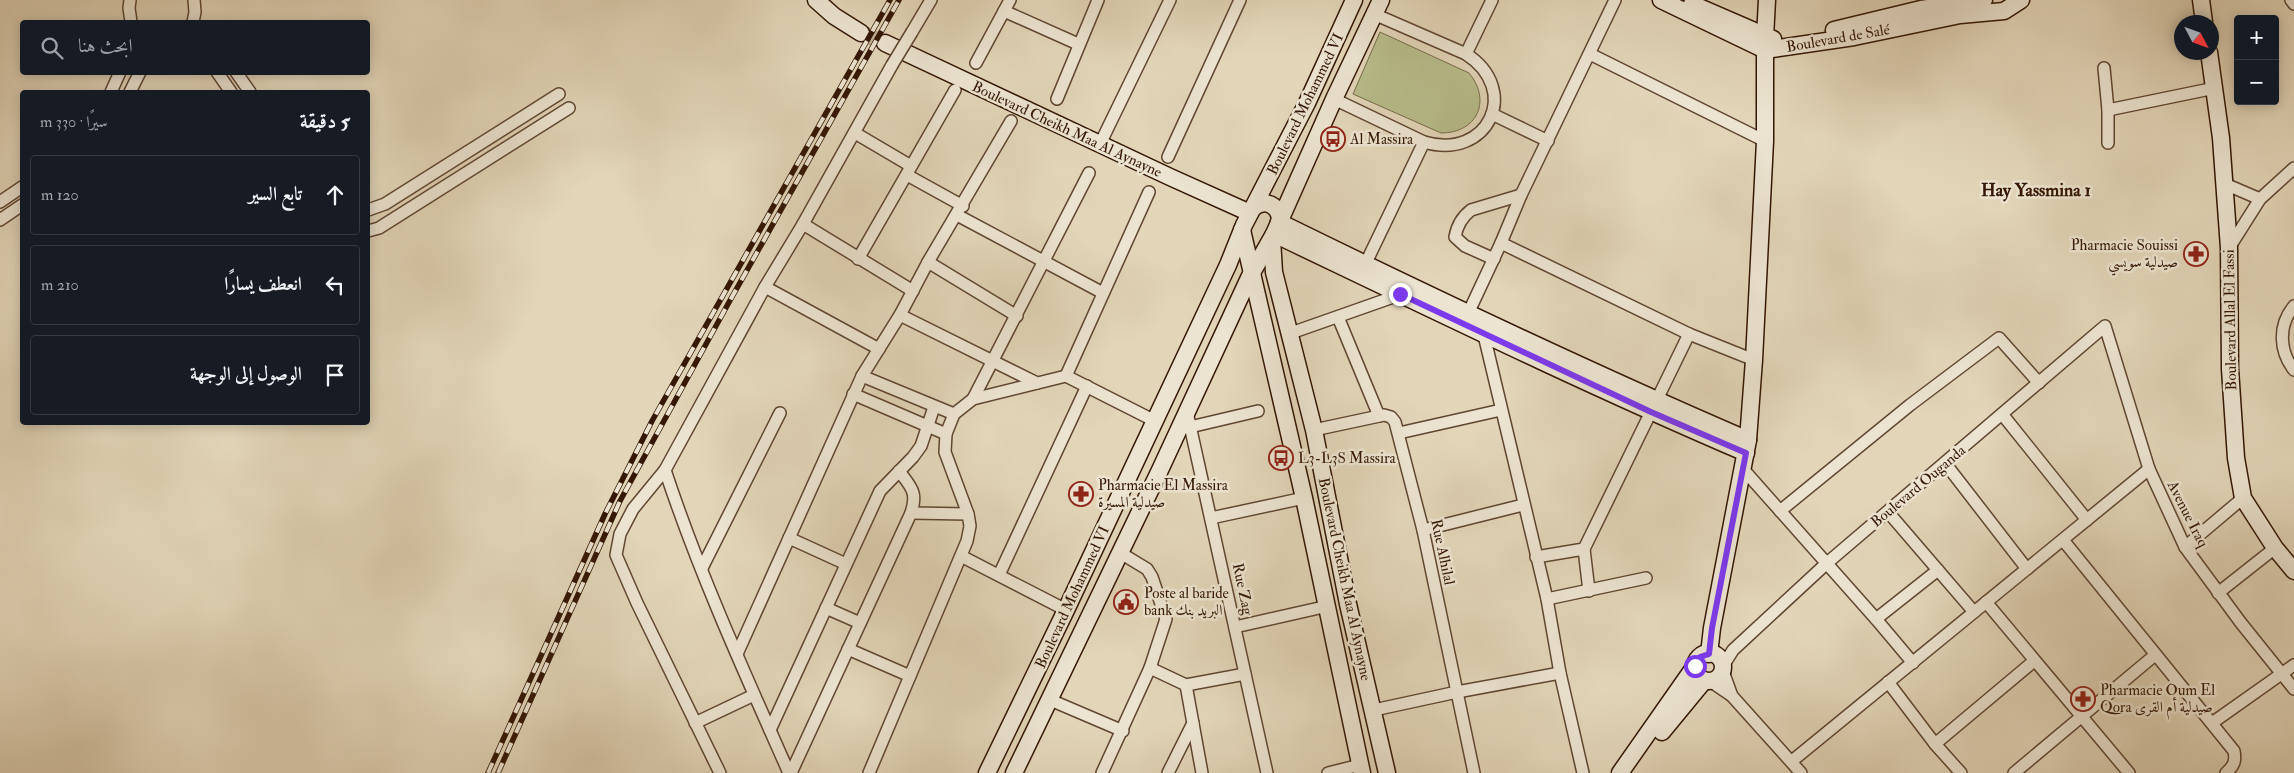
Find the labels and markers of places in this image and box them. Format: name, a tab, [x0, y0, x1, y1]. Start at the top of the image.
bus stop icon: Al Massira	[1320, 126, 1346, 152]
place label: Al Massira	[1349, 130, 1414, 149]
place label: Pharmacie Souissi صيدلية سويسي	[2071, 236, 2178, 276]
pharmacy icon: Pharmacie Souissi صيدلية سويسي	[2183, 241, 2209, 267]
bus stop icon: L3-L3S Massira	[1268, 445, 1294, 471]
place label: L3-L3S Massira	[1298, 449, 1397, 468]
place label: Pharmacie El Massira صيدلية المسيرة	[1098, 476, 1229, 512]
pharmacy icon: Pharmacie El Massira صيدلية المسيرة	[1068, 481, 1094, 507]
place label: Poste al baride bank البريد بنك	[1144, 584, 1229, 620]
public building icon: Poste al baride bank البريد بنك	[1113, 589, 1139, 615]
place label: Pharmacie Oum El Qora صيدلية أم القرى	[2100, 681, 2215, 720]
pharmacy icon: Pharmacie Oum El Qora صيدلية أم القرى	[2070, 686, 2096, 712]

